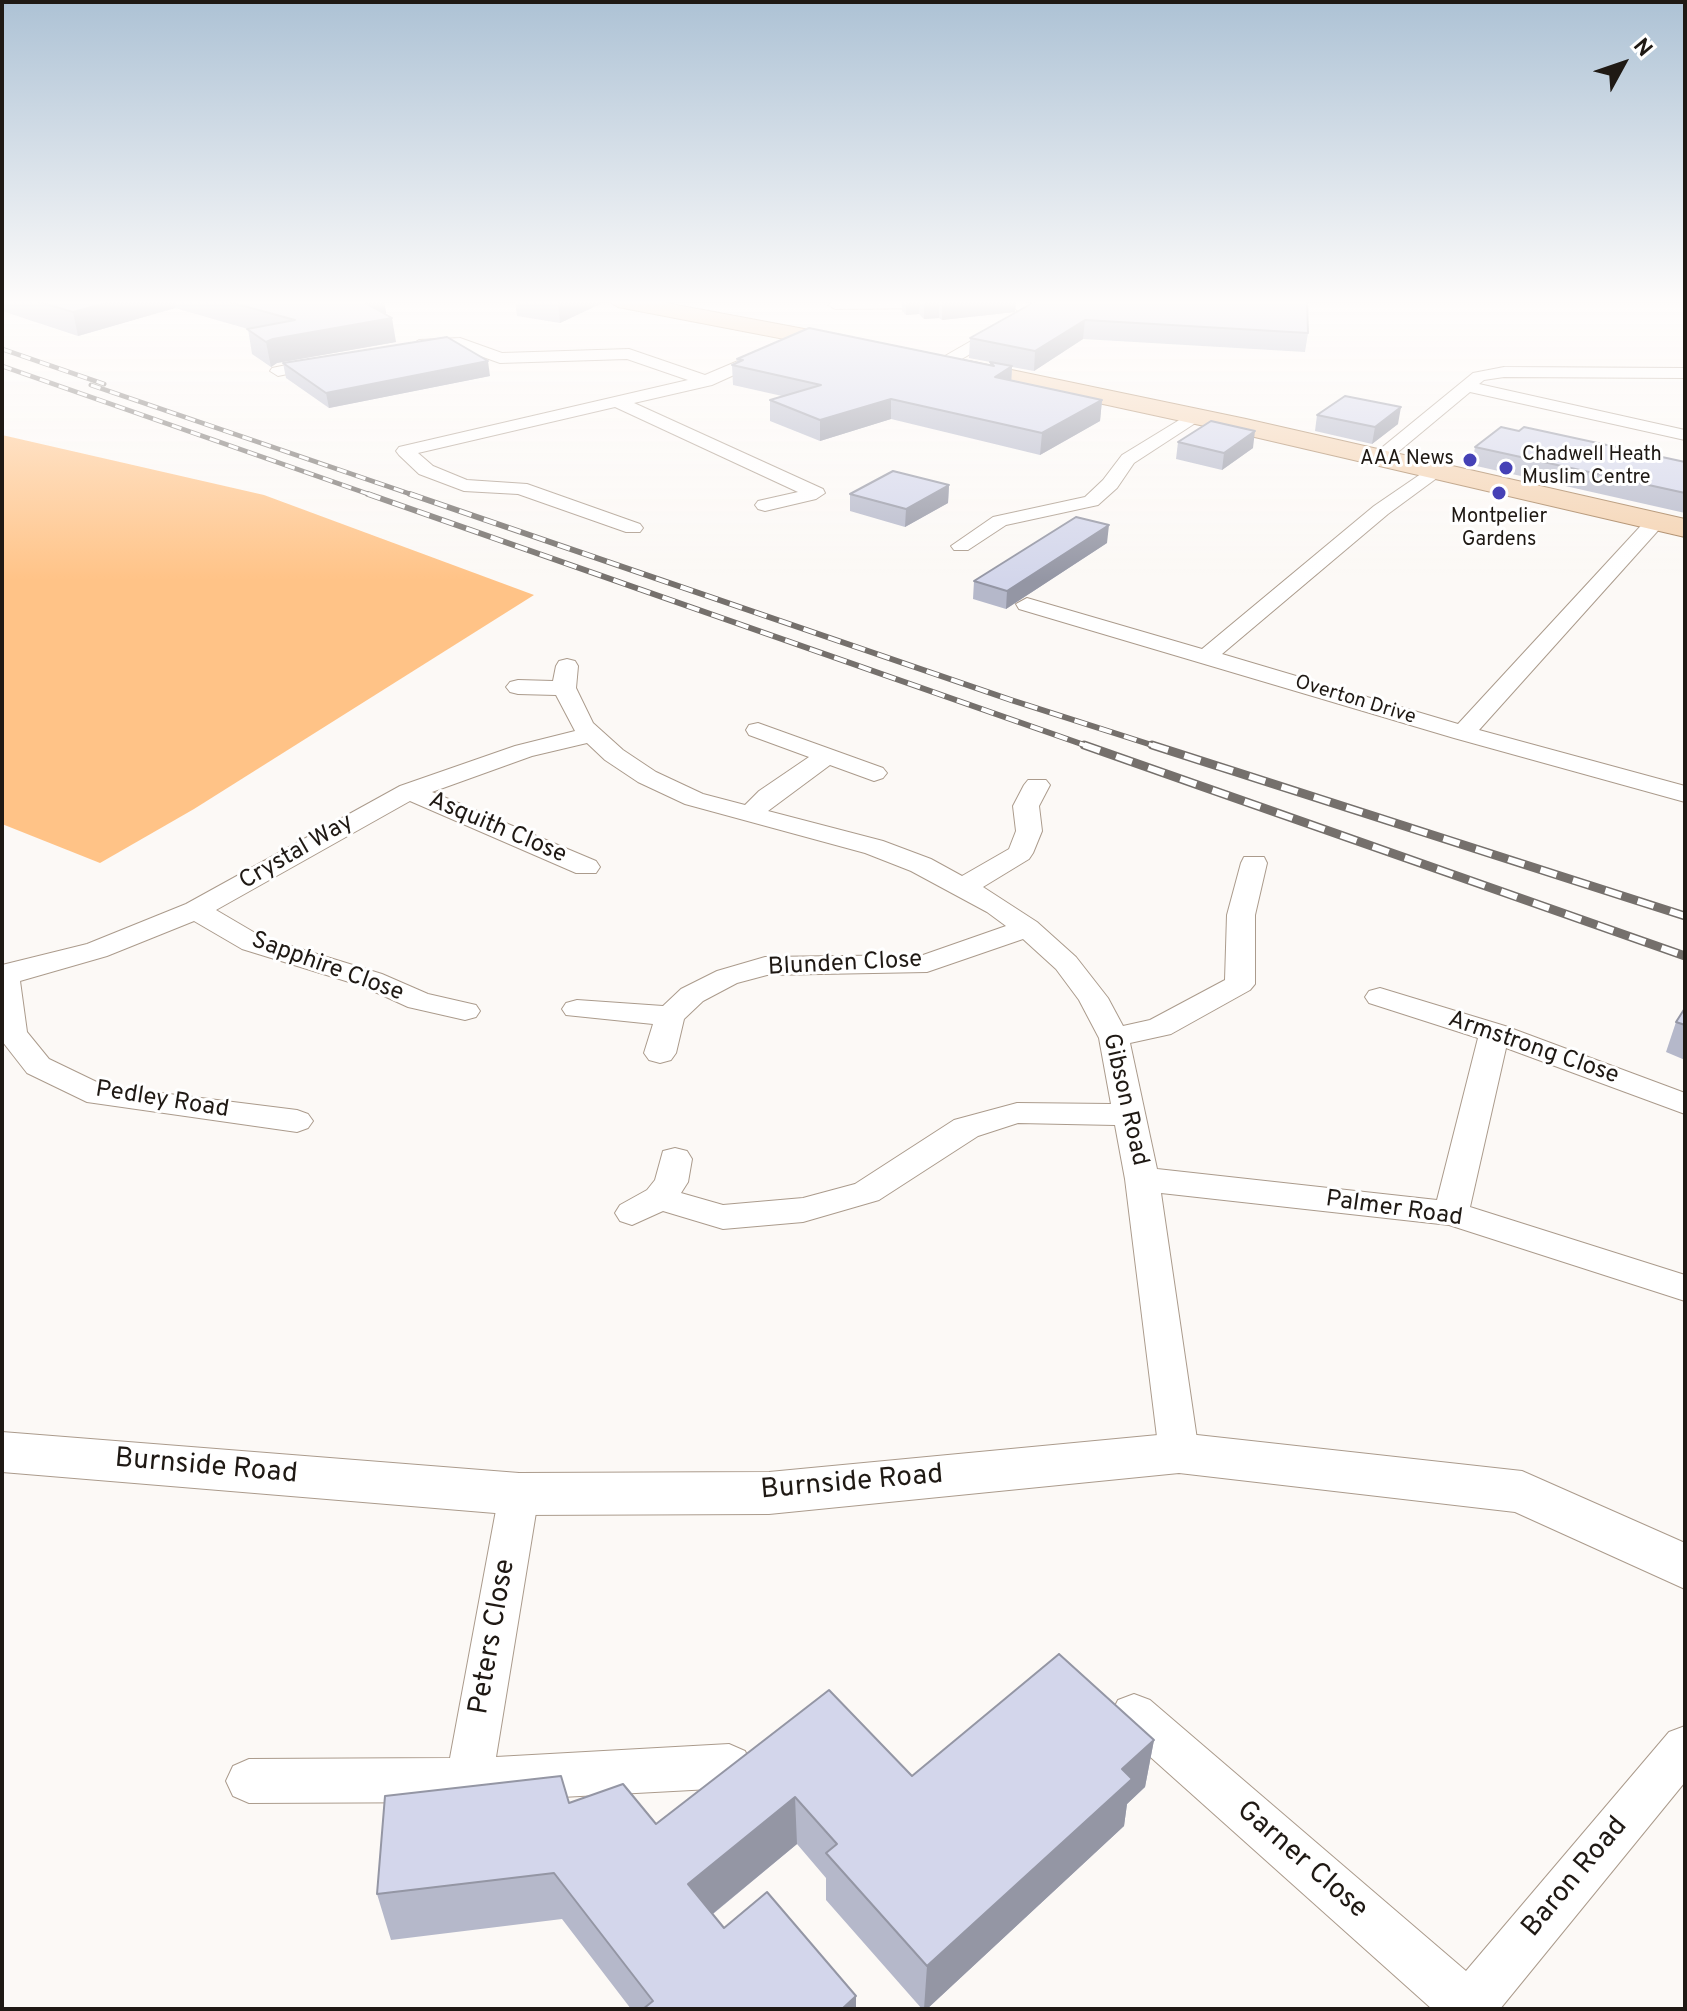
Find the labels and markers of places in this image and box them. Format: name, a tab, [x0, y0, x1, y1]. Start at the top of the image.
place label: Chadwell Heath Muslim Centre	[1522, 444, 1662, 491]
place label: AAA News	[1360, 448, 1454, 472]
marker: AAA News	[1461, 451, 1479, 469]
marker: Chadwell Heath Muslim Centre	[1497, 459, 1515, 477]
marker: Montpelier Gardens	[1490, 484, 1508, 502]
place label: Montpelier Gardens	[1451, 506, 1547, 553]

